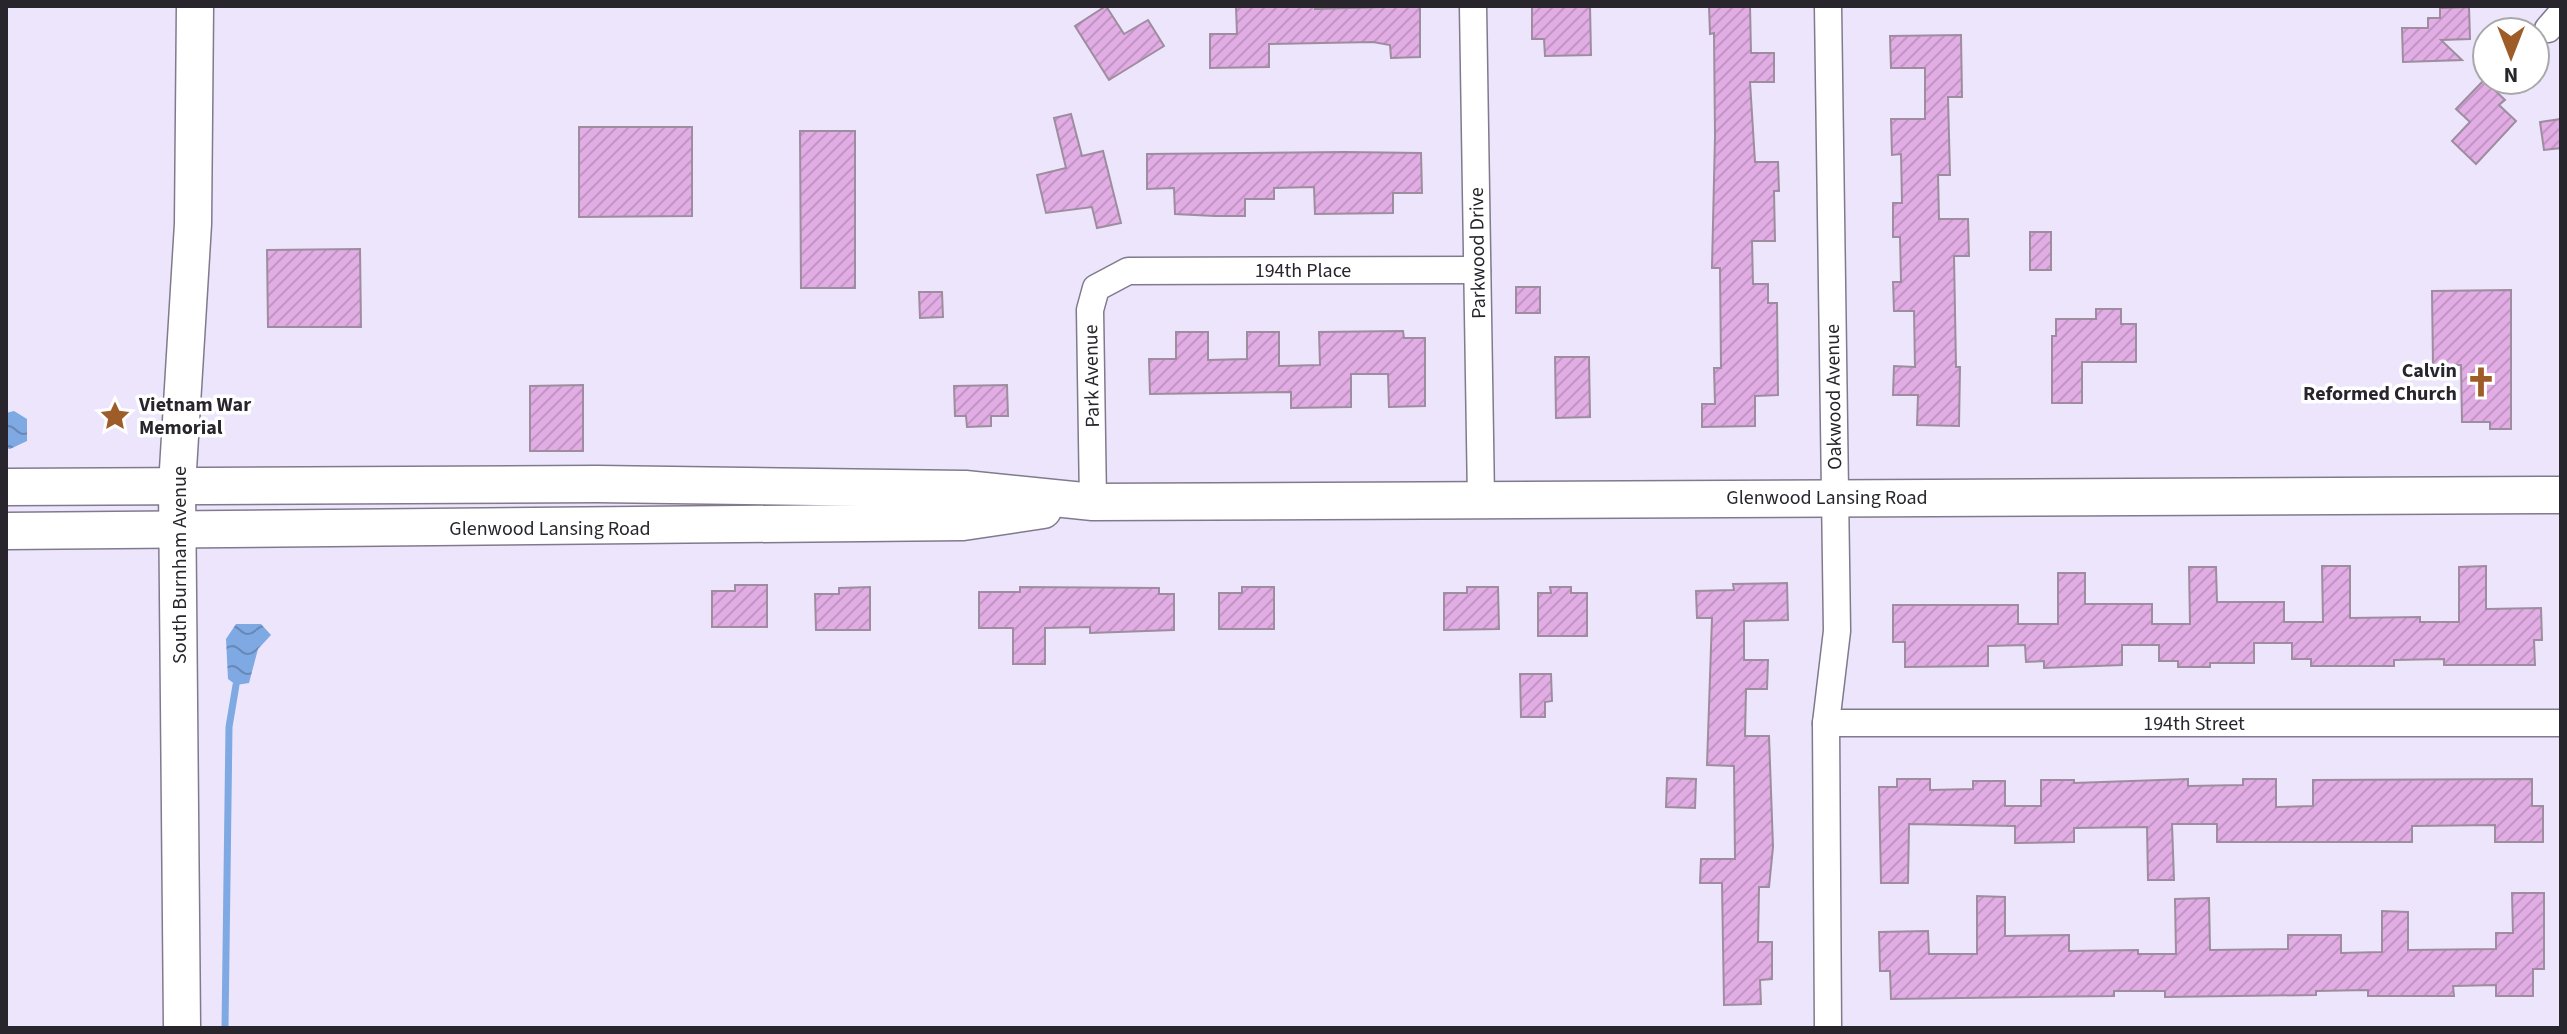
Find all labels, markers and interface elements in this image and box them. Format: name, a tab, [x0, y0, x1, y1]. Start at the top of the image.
north arrow	[2471, 16, 2551, 96]
text: N	[2504, 59, 2518, 91]
street label: Parkwood Drive	[1463, 187, 1493, 319]
street label: 194th Place	[1255, 257, 1351, 285]
street label: Park Avenue	[1077, 324, 1107, 428]
street label: Oakwood Avenue	[1819, 324, 1849, 470]
place label: Calvin Reformed Church	[2303, 357, 2457, 408]
church icon: Calvin Reformed Church	[2464, 365, 2498, 399]
place label: Vietnam War Memorial	[138, 391, 251, 442]
place icon: Vietnam War Memorial	[98, 399, 132, 433]
street label: South Burnham Avenue	[166, 466, 194, 664]
street label: Glenwood Lansing Road	[1726, 484, 1928, 512]
street label: Glenwood Lansing Road	[449, 515, 651, 543]
street label: 194th Street	[2143, 710, 2245, 738]

